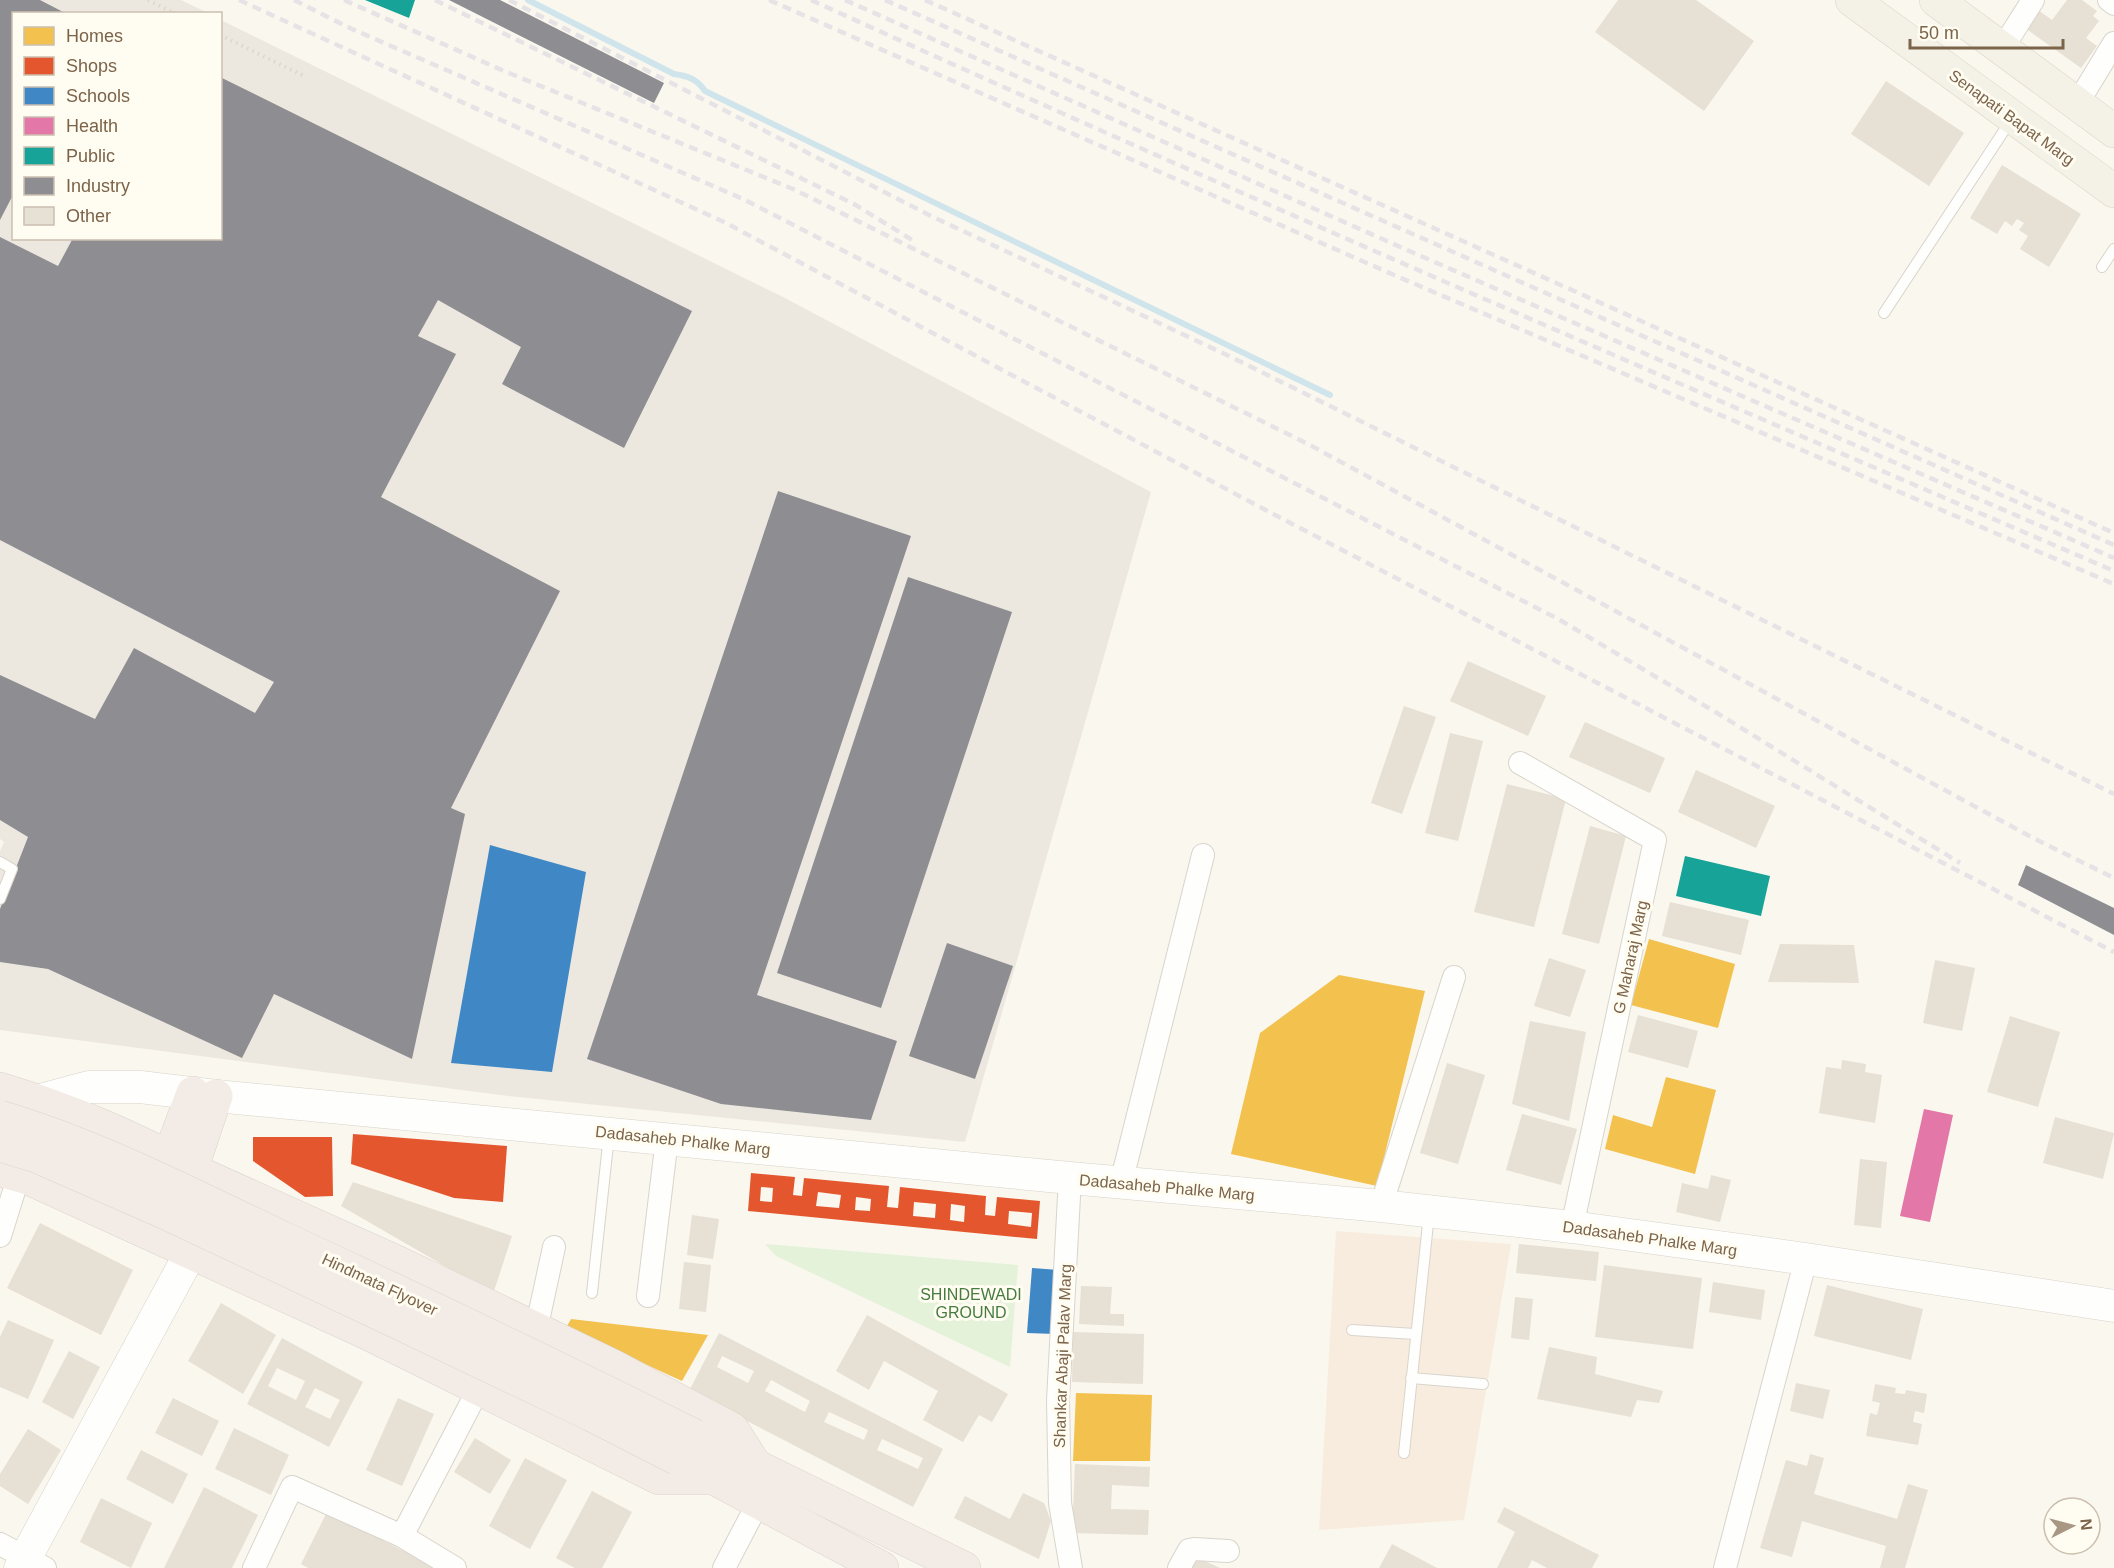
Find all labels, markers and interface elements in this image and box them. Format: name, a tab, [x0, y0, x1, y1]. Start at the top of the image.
legend	[12, 12, 222, 240]
scale bar	[1910, 12, 2063, 50]
text: 50 m	[1919, 23, 1959, 43]
text: Homes	[66, 26, 123, 46]
text: Shops	[66, 56, 117, 76]
street label: Senapati Bapat Marg	[1946, 66, 2078, 168]
text: Schools	[66, 86, 130, 106]
text: Health	[66, 116, 118, 136]
text: Public	[66, 146, 115, 166]
text: Industry	[66, 176, 130, 196]
text: Other	[66, 206, 111, 226]
street label: G Maharaj Marg	[1610, 899, 1651, 1015]
street label: Dadasaheb Phalke Marg	[594, 1123, 771, 1158]
street label: Dadasaheb Phalke Marg	[1078, 1171, 1255, 1204]
street label: Dadasaheb Phalke Marg	[1562, 1218, 1738, 1259]
street label: Hindmata Flyover	[319, 1250, 441, 1319]
street label: Shankar Abaji Palav Marg	[1051, 1264, 1074, 1448]
park label: SHINDEWADI GROUND	[920, 1286, 1022, 1321]
north arrow	[2042, 1496, 2102, 1556]
text: N	[2077, 1518, 2095, 1531]

